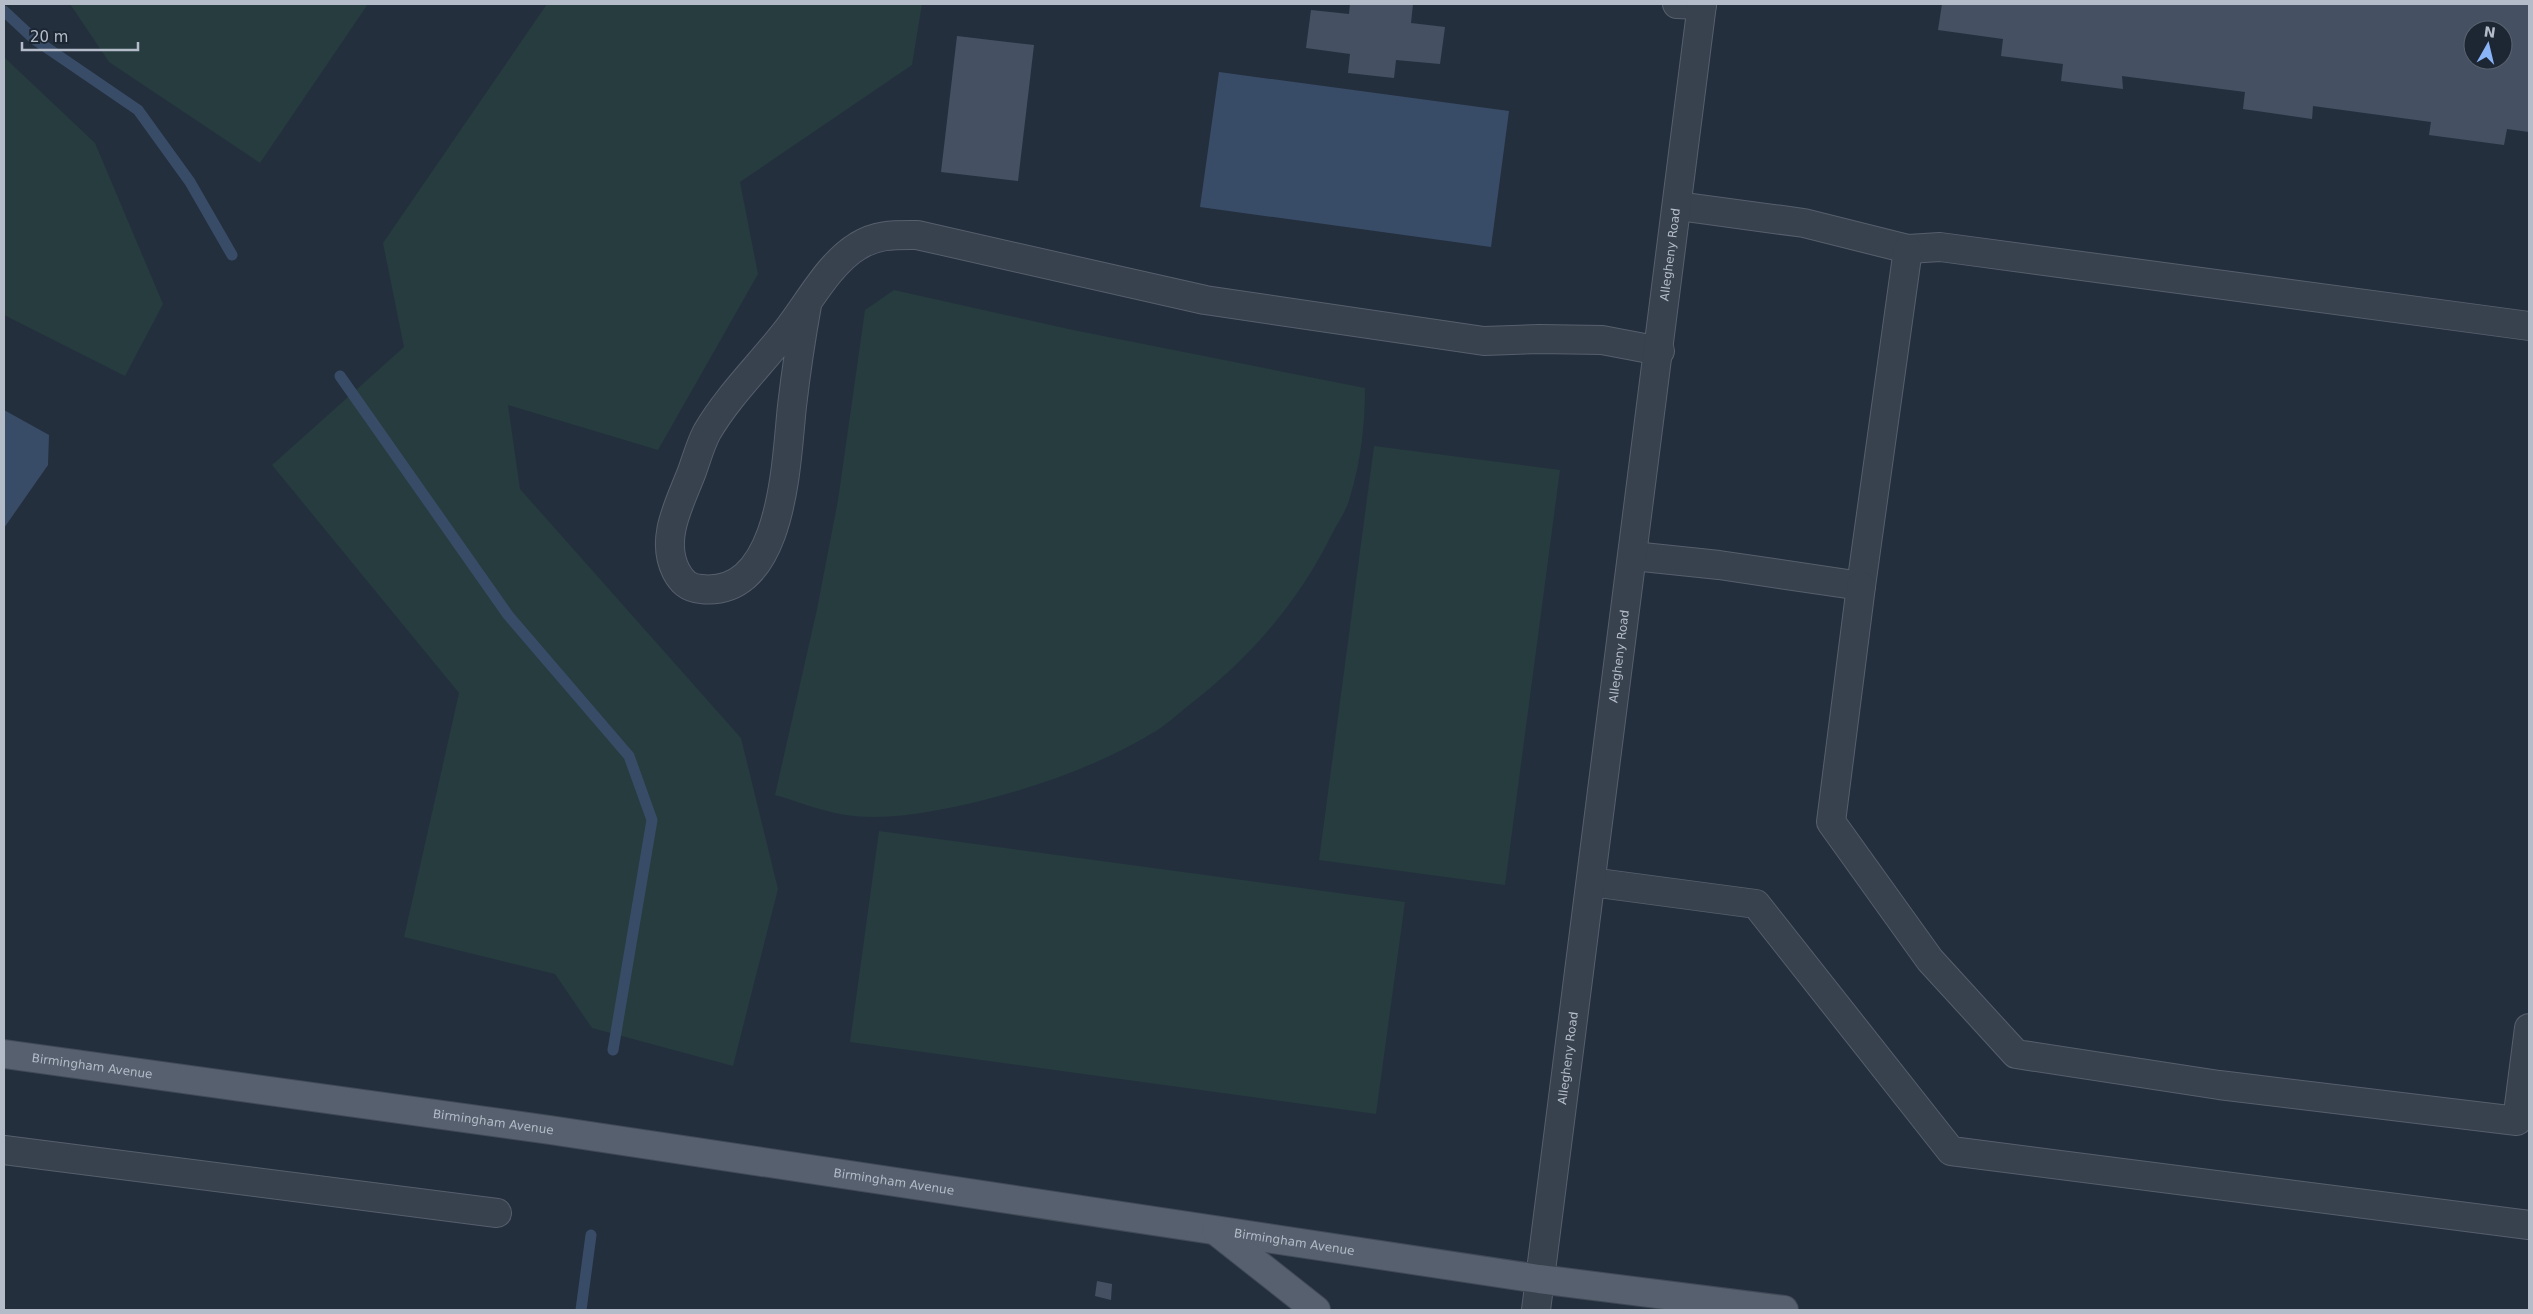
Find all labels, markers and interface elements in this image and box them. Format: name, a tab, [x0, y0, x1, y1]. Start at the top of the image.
scale bar	[22, 20, 139, 52]
north arrow	[2463, 20, 2513, 70]
text: N	[2483, 23, 2497, 41]
text: 20 m	[30, 28, 68, 46]
street label: Allegheny Road	[1657, 207, 1683, 302]
street label: Allegheny Road	[1606, 609, 1632, 704]
street label: Allegheny Road	[1555, 1011, 1581, 1105]
street label: Birmingham Avenue	[31, 1051, 153, 1082]
street label: Birmingham Avenue	[432, 1107, 555, 1137]
street label: Birmingham Avenue	[833, 1166, 955, 1198]
street label: Birmingham Avenue	[1233, 1226, 1356, 1258]

